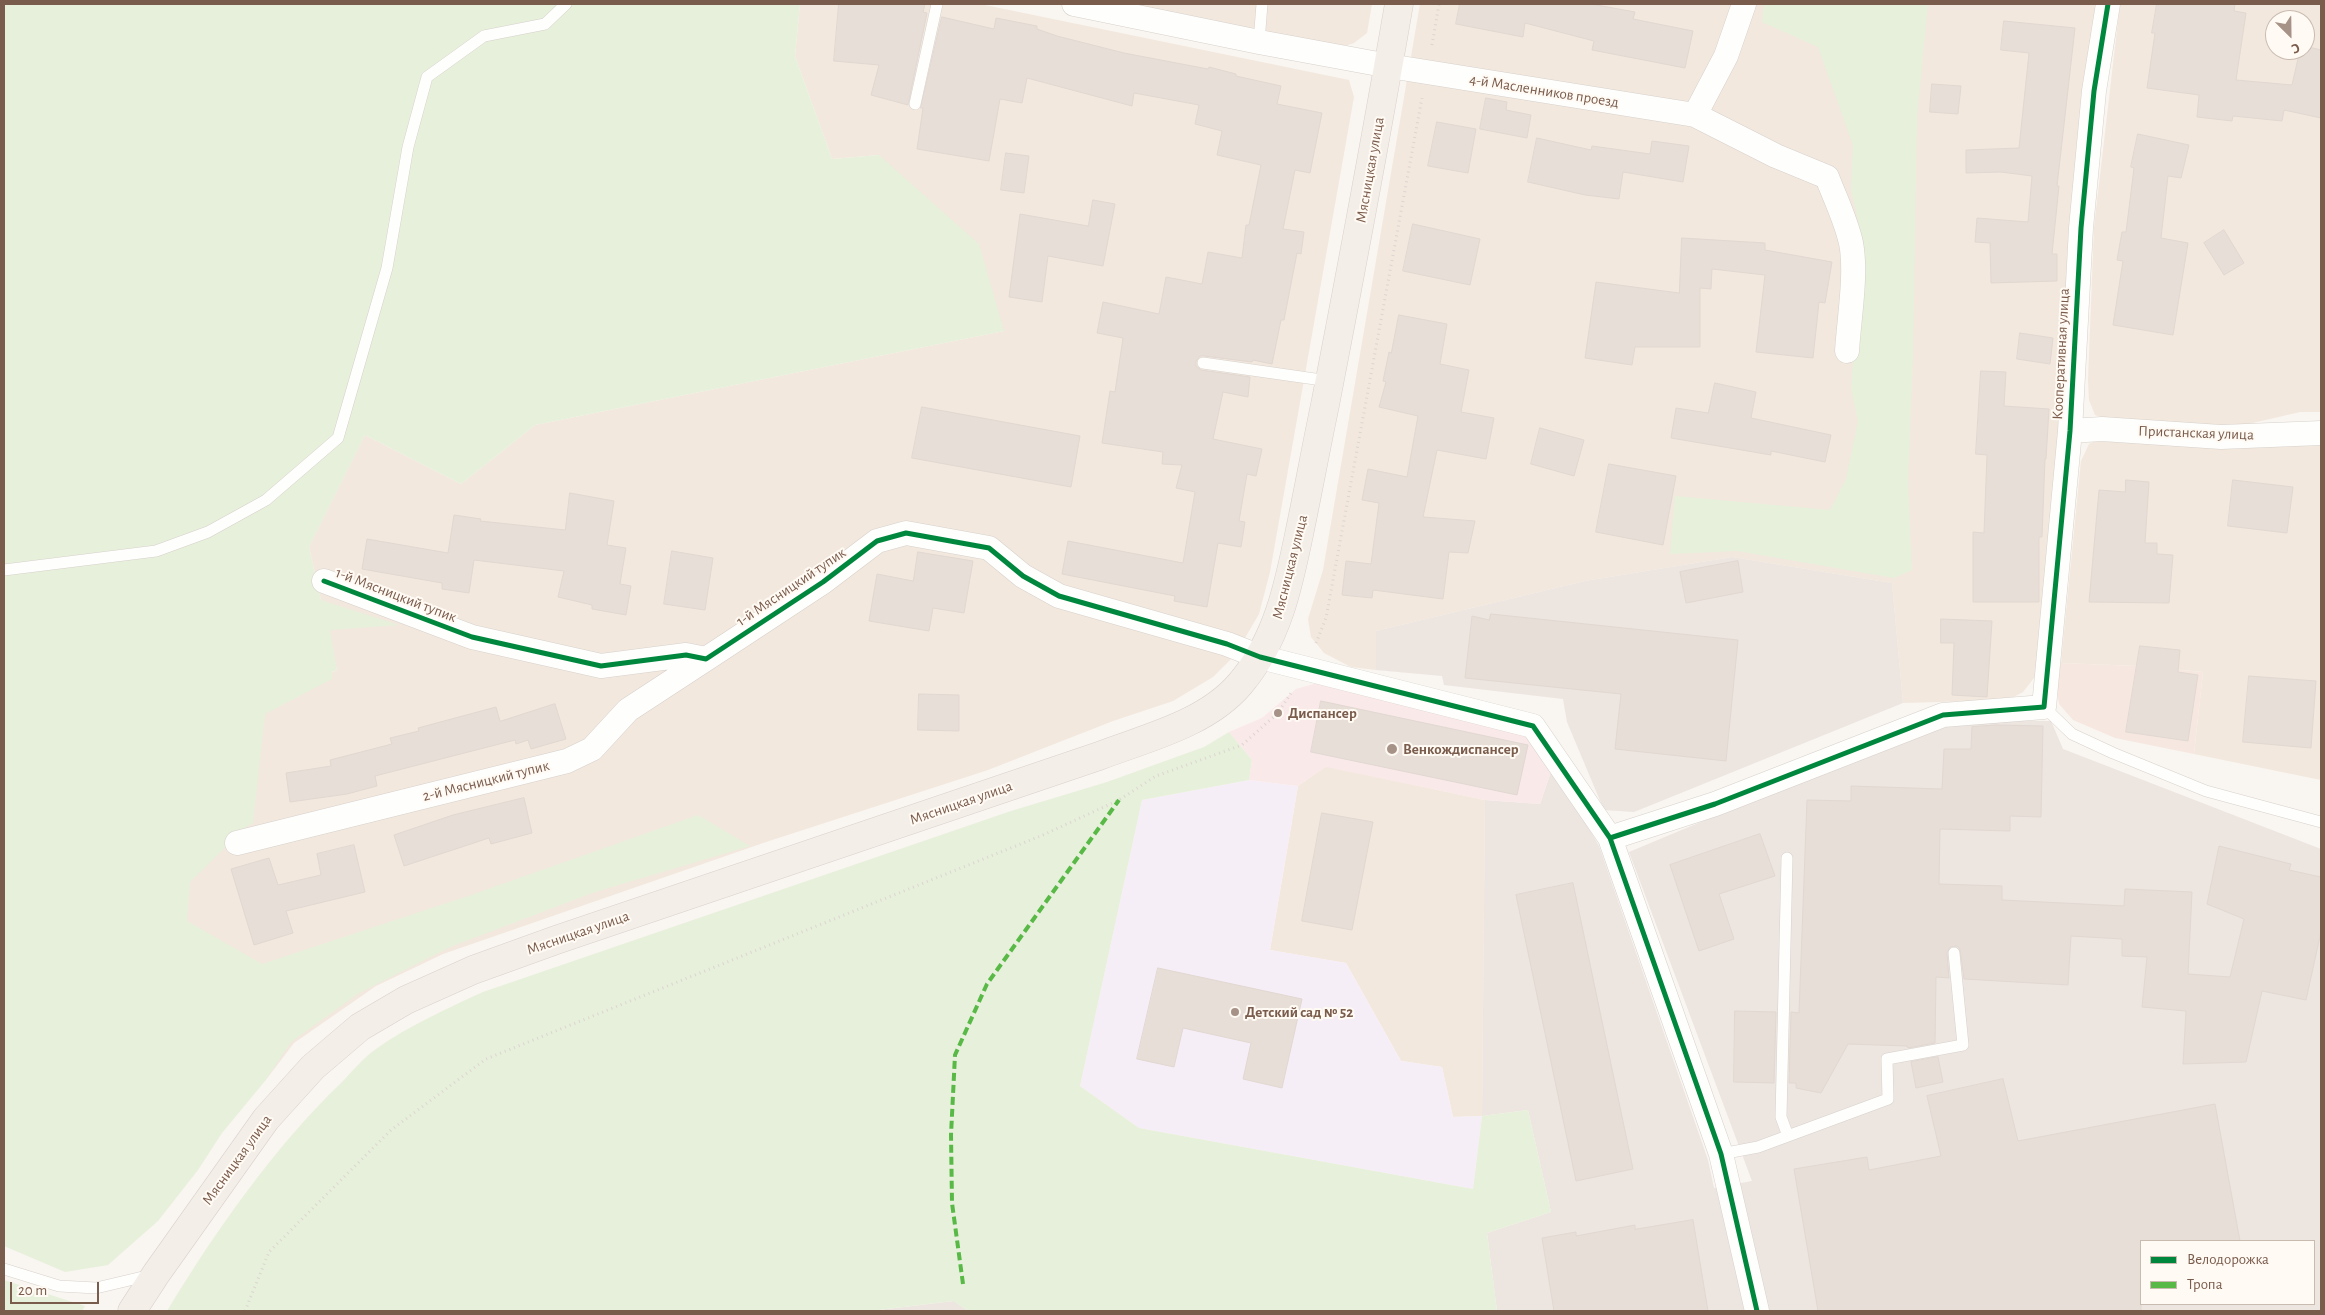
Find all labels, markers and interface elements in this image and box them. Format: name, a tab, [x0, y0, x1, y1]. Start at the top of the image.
north arrow	[2265, 10, 2315, 60]
text: С	[2289, 40, 2302, 56]
street label: 4-й Масленников проезд	[1468, 70, 1620, 112]
street label: Мясницкая улица	[1352, 116, 1388, 224]
street label: Кооперативная улица	[2049, 288, 2073, 420]
street label: Пристанская улица	[2138, 422, 2254, 444]
street label: Мясницкая улица	[1268, 513, 1312, 621]
street label: 1-й Мясницкий тупик	[733, 544, 849, 630]
street label: 1-й Мясницкий тупик	[333, 564, 459, 626]
place label: Диспансер	[1288, 704, 1357, 722]
marker: Диспансер	[1272, 707, 1284, 719]
place label: Венкождиспансер	[1403, 740, 1519, 758]
marker: Венкождиспансер	[1385, 742, 1399, 756]
street label: 2-й Мясницкий тупик	[421, 757, 551, 805]
street label: Мясницкая улица	[907, 777, 1015, 829]
street label: Мясницкая улица	[524, 907, 632, 959]
place label: Детский сад № 52	[1245, 1003, 1353, 1021]
marker: Детский сад № 52	[1229, 1006, 1241, 1018]
street label: Мясницкая улица	[198, 1111, 276, 1209]
legend	[2140, 1240, 2315, 1305]
text: Велодорожка	[2187, 1252, 2269, 1267]
scale bar	[12, 1272, 101, 1304]
text: Тропа	[2187, 1277, 2223, 1292]
text: 20 m	[18, 1283, 47, 1298]

